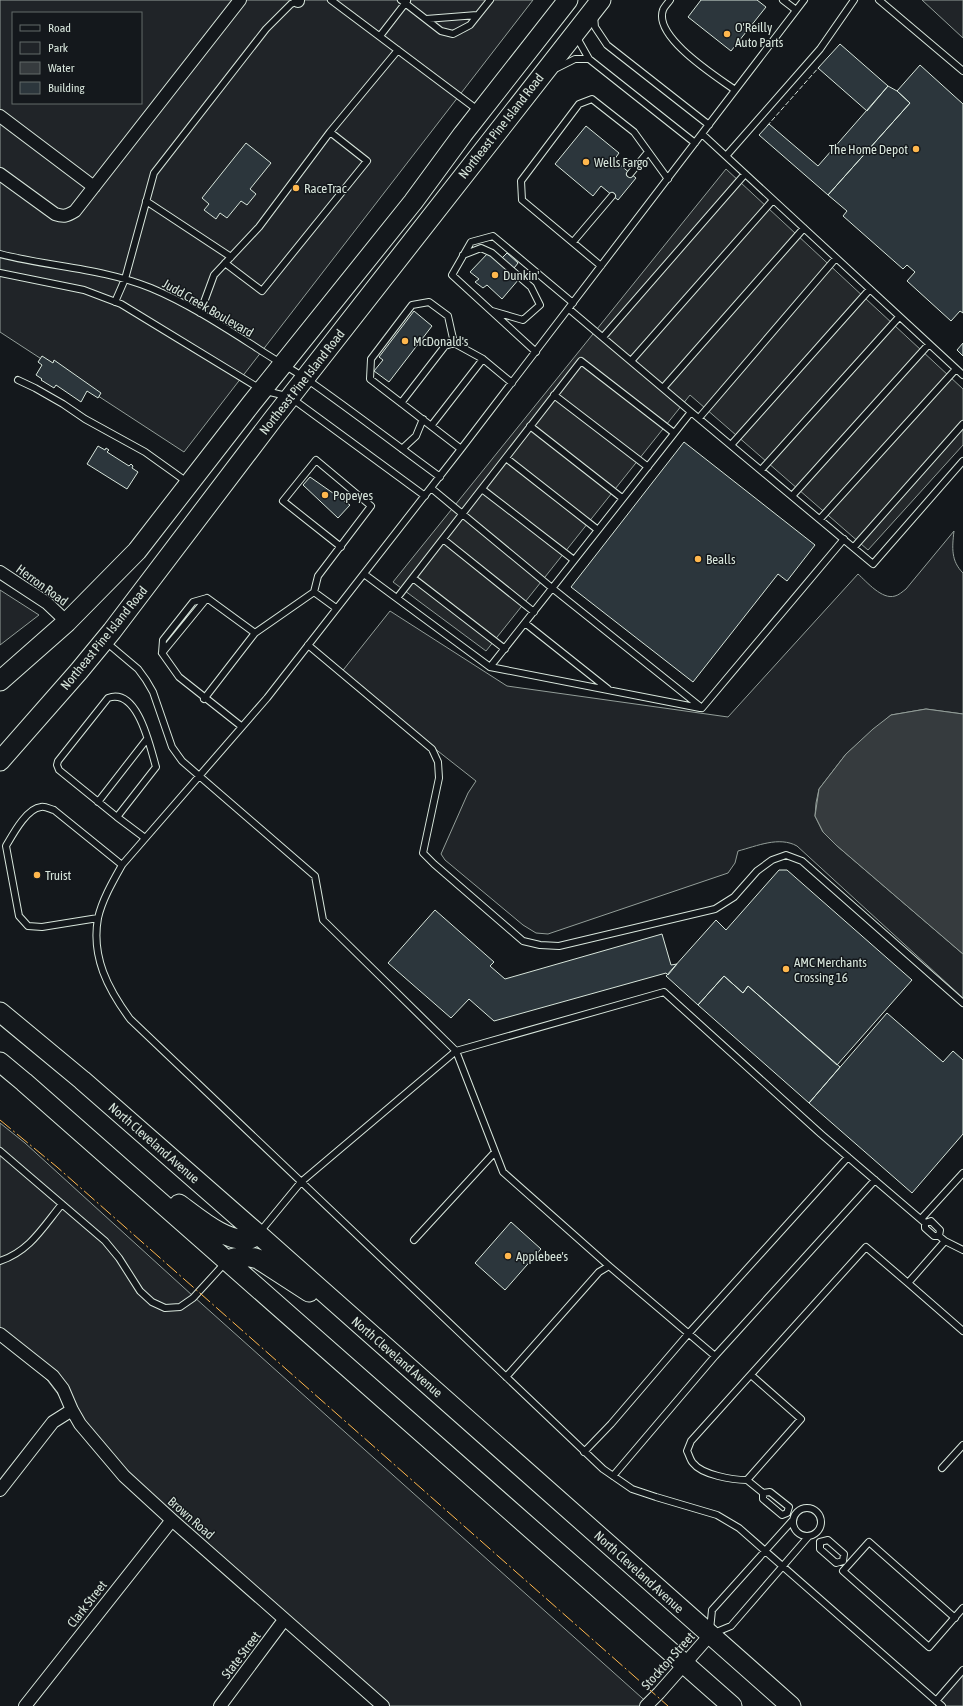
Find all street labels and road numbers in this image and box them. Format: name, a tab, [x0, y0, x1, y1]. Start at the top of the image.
street label: Northeast Pine Island Road	[455, 70, 547, 182]
street label: Judd Creek Boulevard	[160, 276, 256, 340]
street label: Northeast Pine Island Road	[256, 326, 348, 438]
street label: Herron Road	[13, 561, 71, 609]
street label: Northeast Pine Island Road	[58, 583, 150, 693]
street label: North Cleveland Avenue	[106, 1100, 202, 1186]
street label: North Cleveland Avenue	[349, 1314, 445, 1400]
street label: Brown Road	[165, 1494, 217, 1542]
street label: North Cleveland Avenue	[591, 1528, 687, 1616]
street label: Clark Street	[64, 1577, 110, 1630]
street label: State Street	[218, 1628, 264, 1682]
street label: Stockton Street	[638, 1629, 698, 1693]

